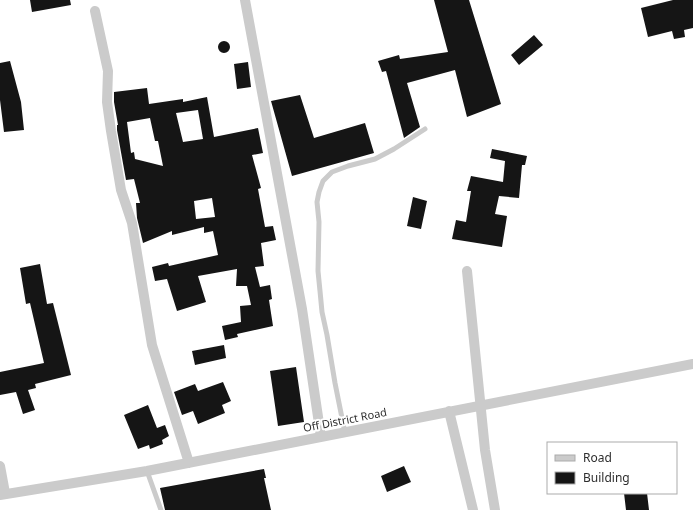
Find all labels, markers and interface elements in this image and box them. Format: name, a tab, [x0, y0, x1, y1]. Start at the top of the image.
street label: Off District Road	[302, 404, 388, 435]
legend	[547, 442, 677, 494]
text: Road	[583, 449, 612, 466]
text: Building	[583, 469, 630, 486]

